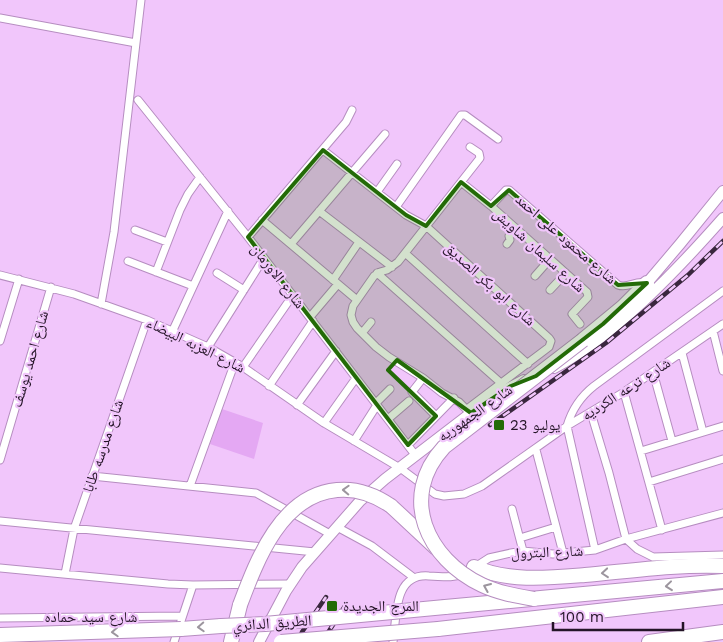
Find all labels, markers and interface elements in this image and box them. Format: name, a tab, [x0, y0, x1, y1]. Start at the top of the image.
street label: شارع محمود على احمد	[511, 190, 620, 289]
street label: شارع سليمان شاويش	[489, 204, 589, 297]
street label: شارع ابو بكر الصديق	[440, 239, 539, 330]
street label: شارع الاورمان	[246, 240, 309, 313]
street label: شارع احمد يوسف	[8, 309, 53, 410]
street label: شارع العزبه البيضاء	[143, 313, 248, 378]
street label: شارع ترعه الكرديه	[578, 354, 674, 425]
street label: شارع الجمهوريه	[434, 381, 516, 446]
street label: شارع مدرسه طابا	[79, 397, 128, 495]
place label: 23 يوليو	[510, 416, 561, 434]
marker: 23 يوليو	[492, 418, 506, 432]
one-way arrow	[342, 485, 350, 496]
street label: شارع البترول	[511, 542, 584, 563]
one-way arrow	[600, 568, 608, 579]
one-way arrow	[665, 580, 673, 591]
one-way arrow	[483, 583, 492, 594]
place label: المرج الجديدة	[343, 597, 419, 616]
marker: المرج الجديدة	[325, 599, 339, 613]
scale bar	[553, 600, 683, 632]
street label: شارع سيد حماده	[45, 608, 138, 627]
text: 100 m	[560, 608, 604, 626]
street label: الطريق الدائري	[232, 611, 312, 638]
one-way arrow	[197, 622, 205, 633]
one-way arrow	[111, 626, 119, 637]

